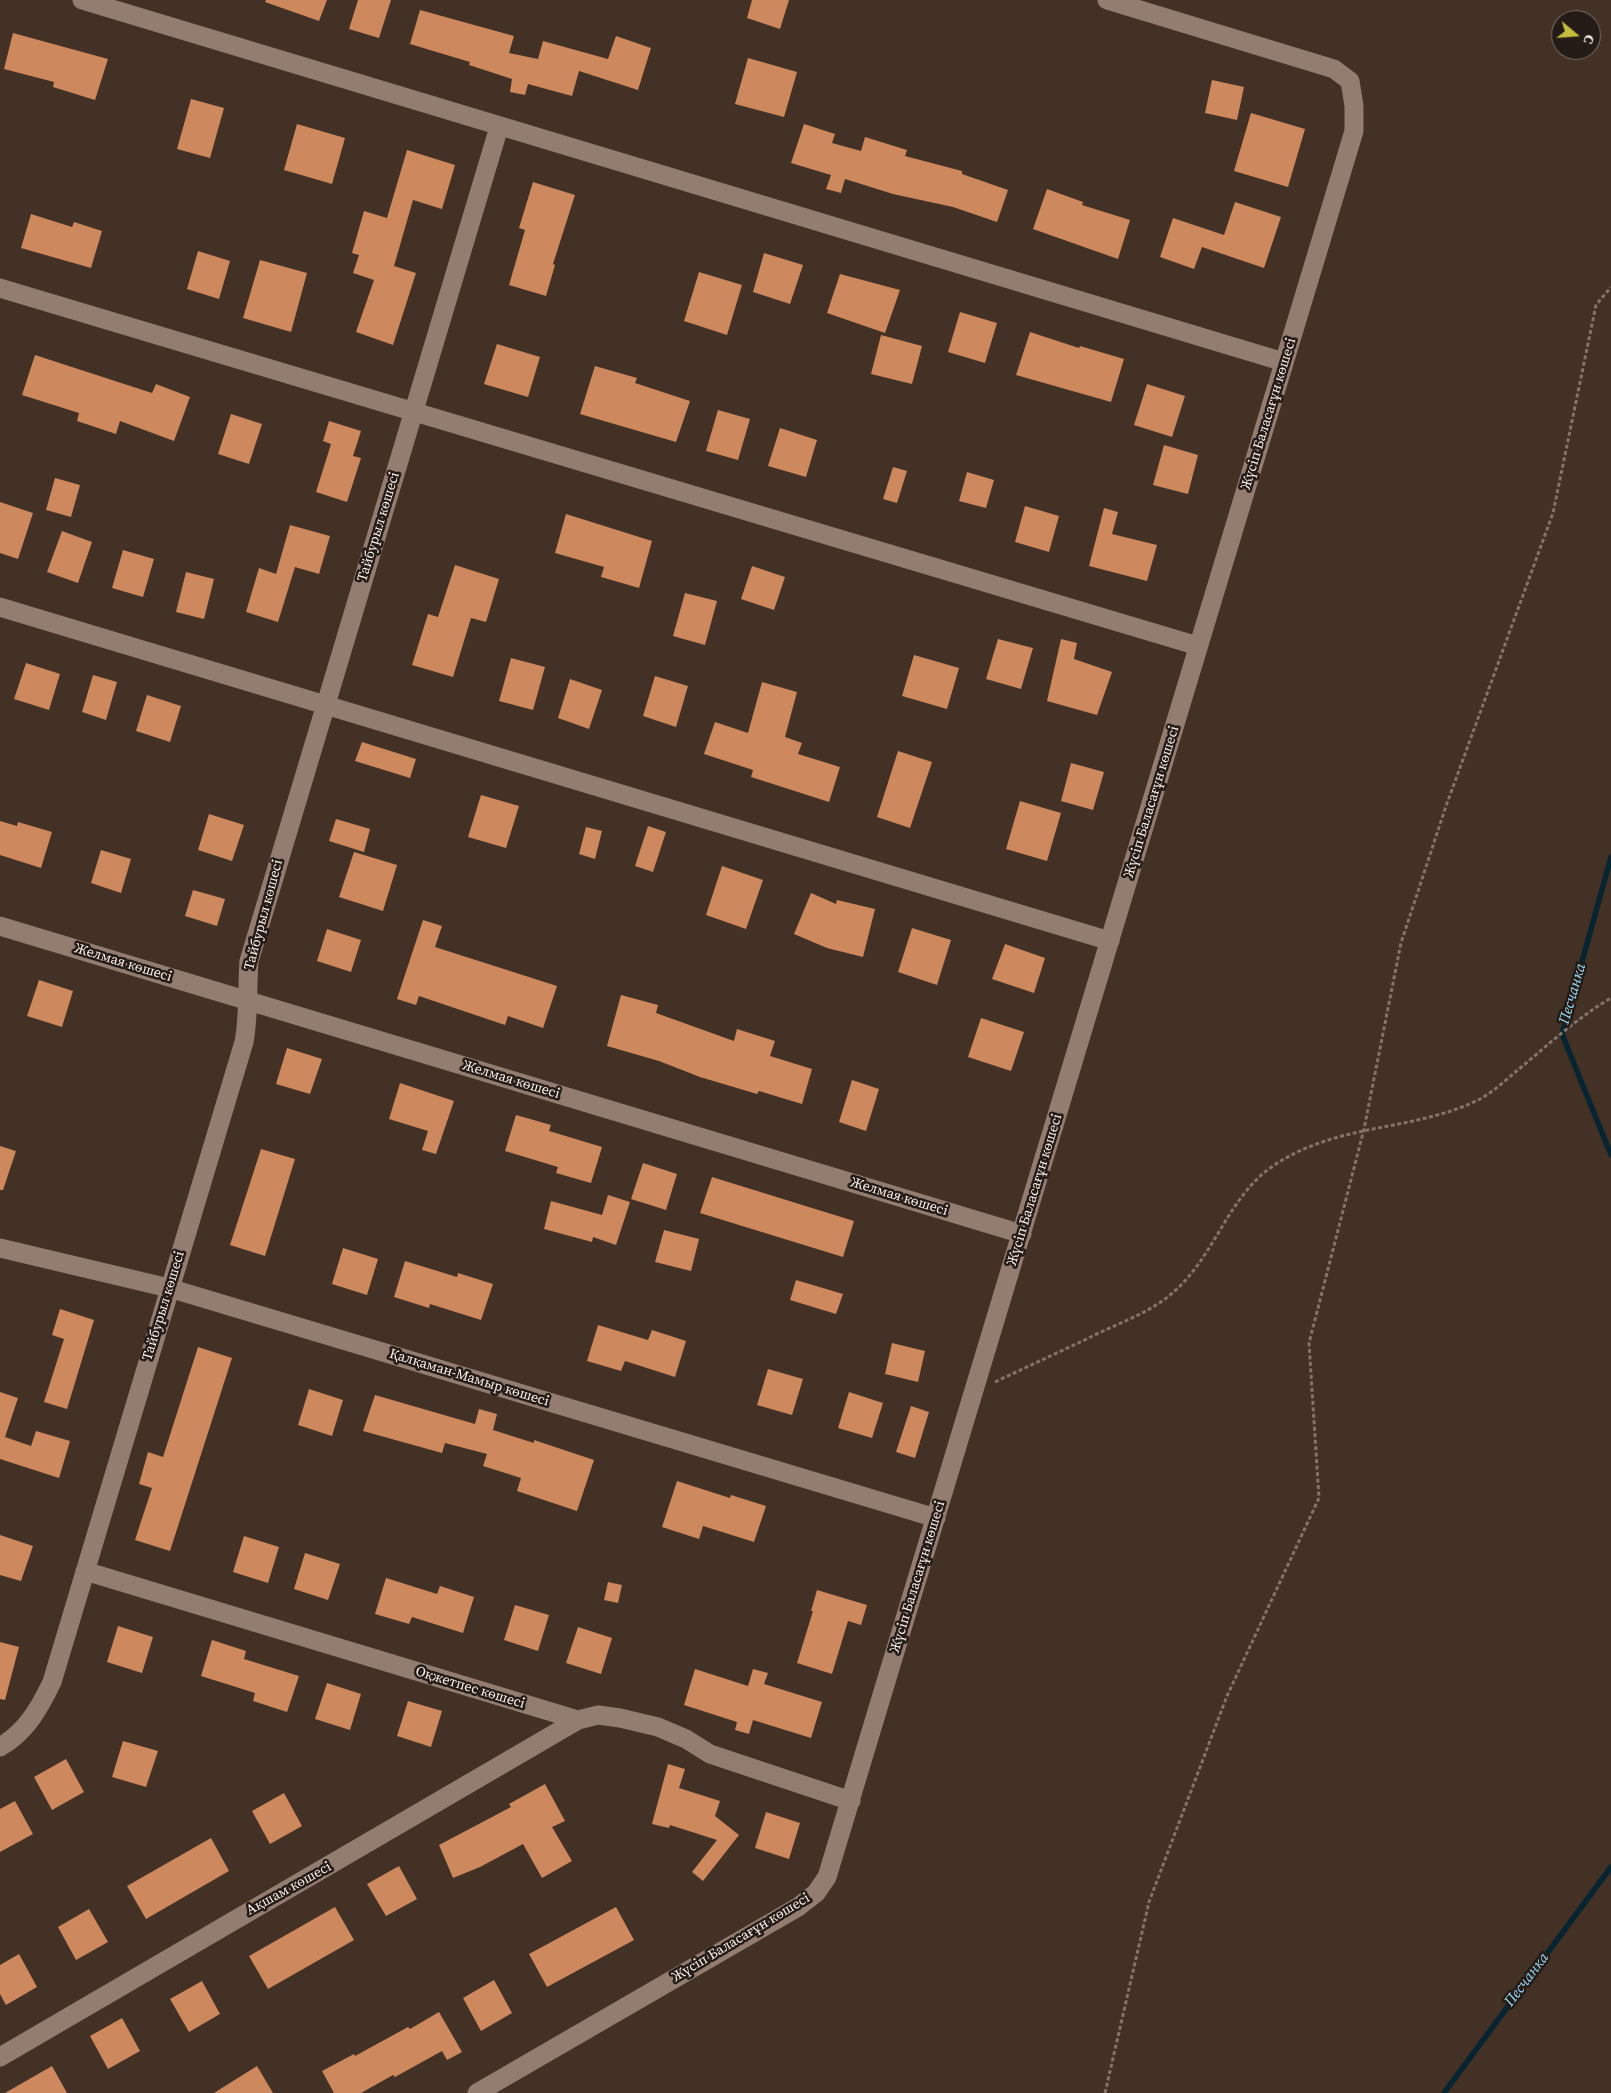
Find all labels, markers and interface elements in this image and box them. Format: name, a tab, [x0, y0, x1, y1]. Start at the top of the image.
north arrow	[1551, 10, 1601, 60]
text: С	[1578, 32, 1600, 47]
street label: Жүсіп Баласағұн көшесі	[1238, 336, 1300, 492]
street label: Тайбурыл көшесі	[354, 470, 404, 584]
street label: Жүсіп Баласағұн көшесі	[1121, 724, 1183, 880]
street label: Тайбурыл көшесі	[241, 858, 287, 972]
street label: Желмая көшесі	[72, 940, 174, 986]
water label: Песчанка	[1556, 961, 1590, 1027]
street label: Желмая көшесі	[460, 1057, 562, 1103]
street label: Жүсіп Баласағұн көшесі	[1004, 1112, 1066, 1268]
street label: Желмая көшесі	[848, 1174, 950, 1220]
street label: Тайбурыл көшесі	[139, 1249, 189, 1363]
street label: Қалқаман-Мамыр көшесі	[387, 1346, 551, 1410]
street label: Жүсіп Баласағұн көшесі	[887, 1499, 949, 1655]
street label: Оқжетпес көшесі	[413, 1663, 527, 1713]
street label: Ақшам көшесі	[243, 1859, 335, 1919]
street label: Жүсіп Баласағұн көшесі	[669, 1890, 813, 1986]
water label: Песчанка	[1501, 1950, 1553, 2010]

